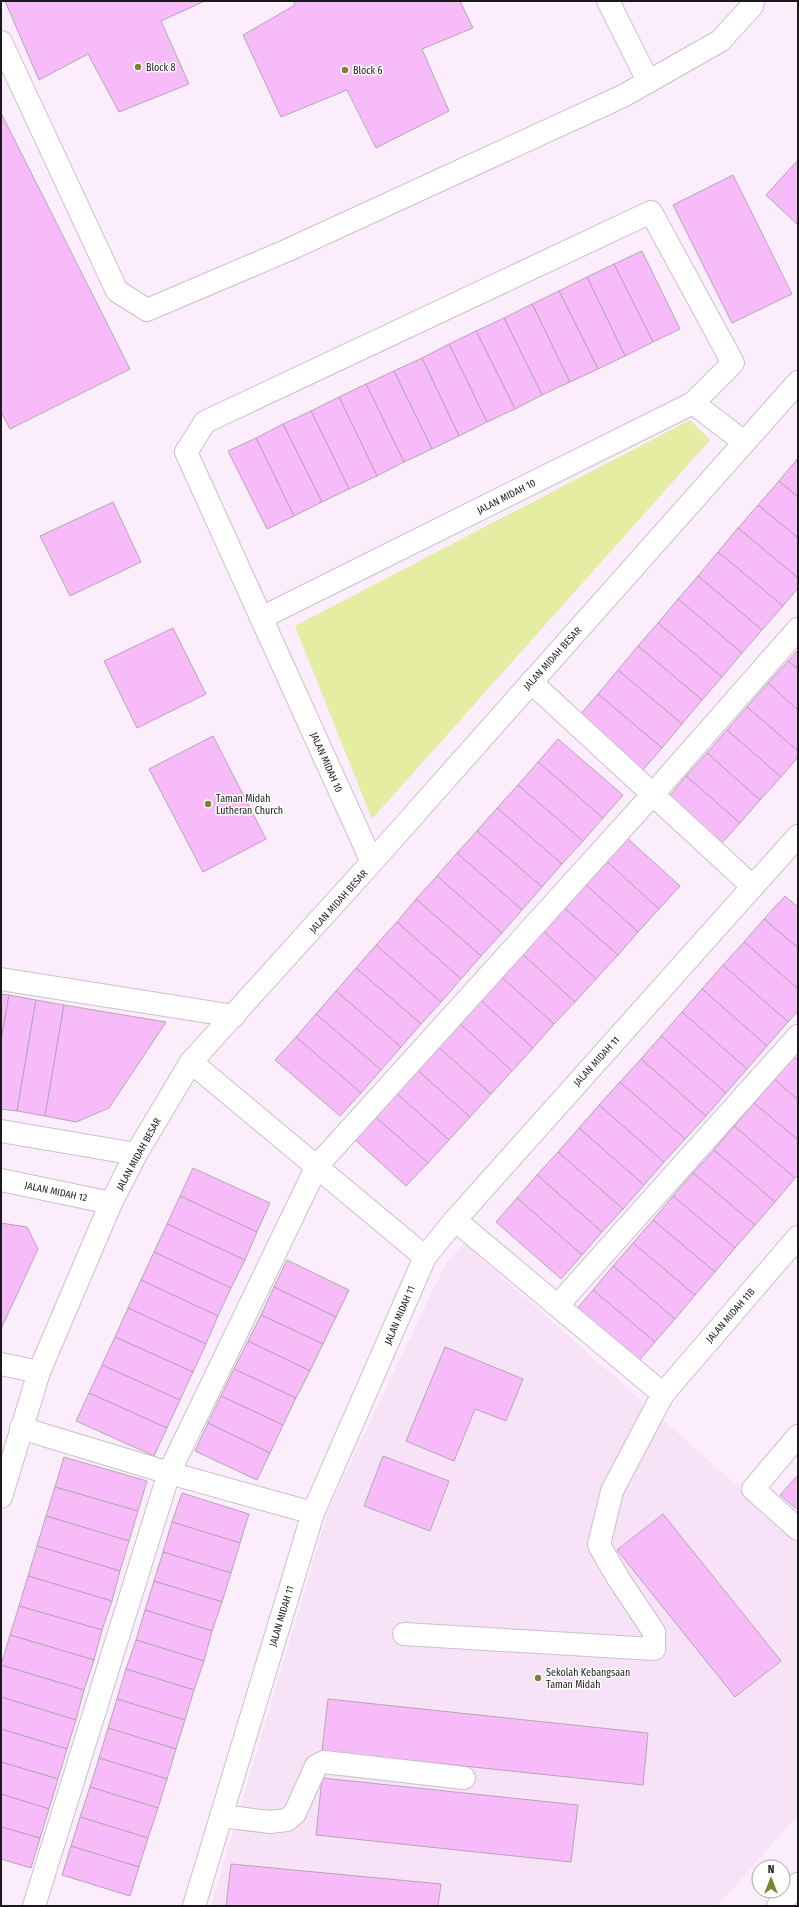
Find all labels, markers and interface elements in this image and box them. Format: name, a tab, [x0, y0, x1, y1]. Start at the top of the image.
marker: Block 8	[133, 62, 143, 72]
place label: Block 8	[146, 62, 176, 74]
marker: Block 6	[340, 65, 350, 75]
place label: Block 6	[353, 65, 383, 77]
street label: JALAN MIDAH 10	[475, 477, 538, 517]
street label: JALAN MIDAH BESAR	[521, 624, 585, 693]
street label: JALAN MIDAH 10	[308, 731, 345, 794]
place label: Taman Midah Lutheran Church	[216, 793, 283, 817]
marker: Taman Midah Lutheran Church	[203, 799, 213, 809]
street label: JALAN MIDAH BESAR	[307, 867, 371, 936]
street label: JALAN MIDAH 11	[571, 1034, 622, 1089]
street label: JALAN MIDAH BESAR	[114, 1116, 164, 1193]
street label: JALAN MIDAH 12	[23, 1180, 89, 1205]
street label: JALAN MIDAH 11	[382, 1284, 418, 1347]
street label: JALAN MIDAH 11B	[704, 1286, 758, 1345]
street label: JALAN MIDAH 11	[267, 1584, 297, 1648]
place label: Sekolah Kebangsaan Taman Midah	[546, 1667, 630, 1691]
marker: Sekolah Kebangsaan Taman Midah	[533, 1673, 543, 1683]
north arrow	[751, 1859, 791, 1899]
text: N	[768, 1863, 774, 1876]

